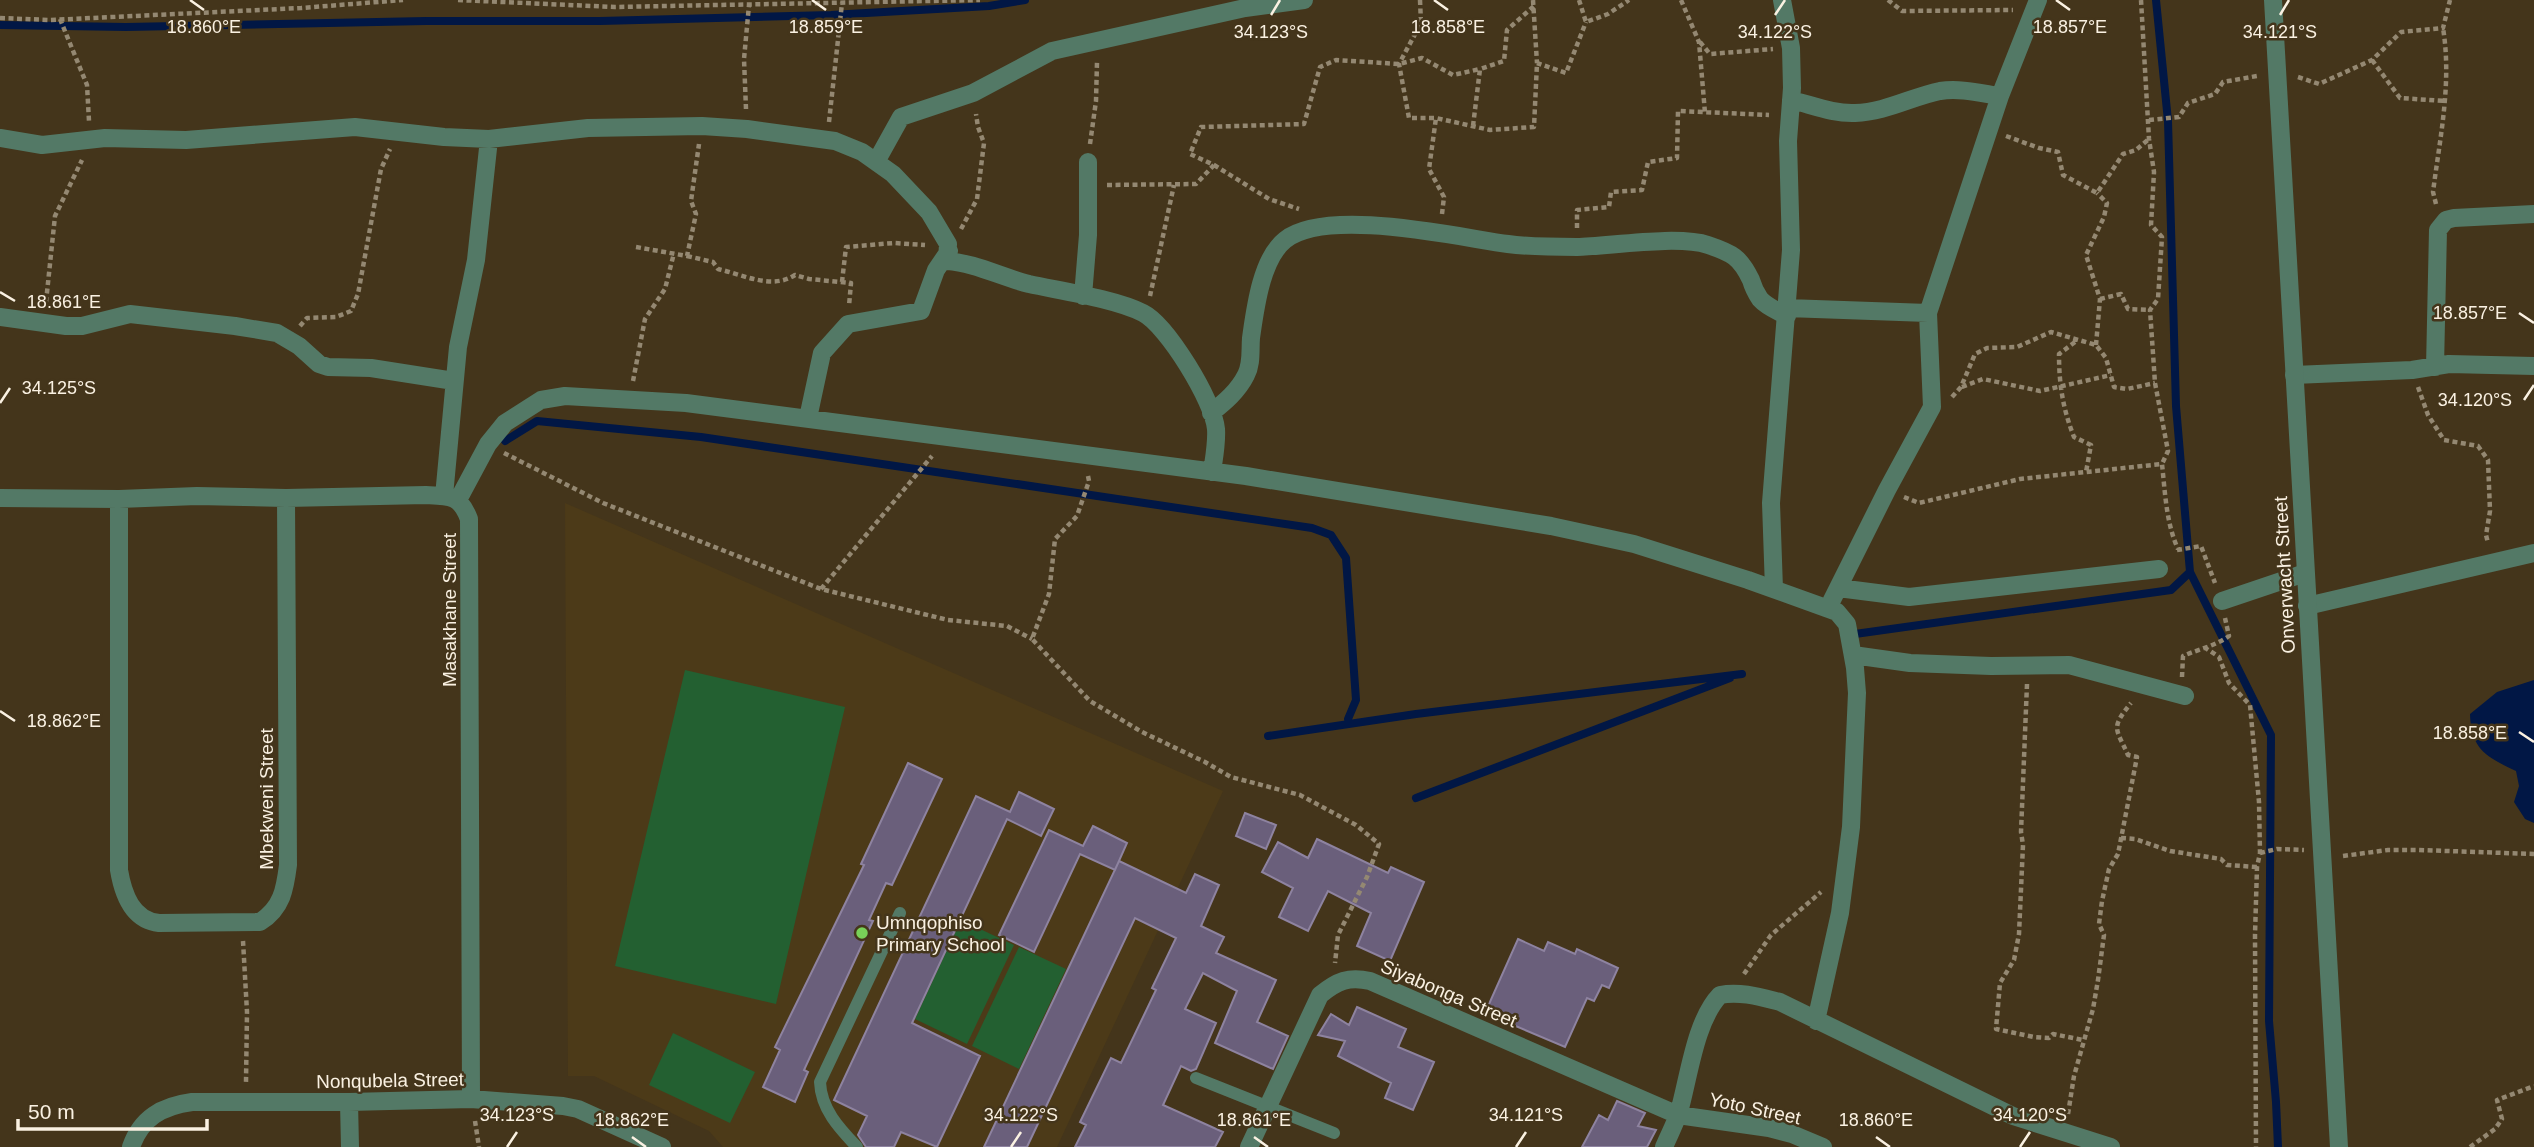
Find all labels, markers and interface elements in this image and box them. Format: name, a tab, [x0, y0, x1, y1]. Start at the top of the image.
text: 18.860°E	[167, 17, 241, 37]
text: 18.859°E	[789, 17, 863, 37]
text: 18.858°E	[1411, 17, 1485, 37]
text: 18.857°E	[2033, 17, 2107, 37]
text: 34.123°S	[1234, 22, 1308, 42]
text: 34.122°S	[1738, 22, 1812, 42]
text: 34.121°S	[2243, 22, 2317, 42]
text: 18.861°E	[27, 292, 101, 312]
text: 18.857°E	[2433, 303, 2507, 323]
text: 34.125°S	[22, 378, 96, 398]
text: 34.120°S	[2438, 390, 2512, 410]
street label: Onverwacht Street	[2270, 495, 2299, 654]
street label: Masakhane Street	[439, 532, 460, 687]
text: 18.862°E	[27, 711, 101, 731]
text: 18.858°E	[2433, 723, 2507, 743]
street label: Mbekweni Street	[256, 728, 277, 870]
place label: Umnqophiso Primary School	[876, 912, 1005, 955]
marker: Umnqophiso Primary School	[854, 925, 870, 941]
street label: Siyabonga Street	[1378, 955, 1521, 1032]
street label: Nonqubela Street	[316, 1069, 465, 1092]
scale bar	[18, 1088, 206, 1132]
street label: Yoto Street	[1707, 1089, 1803, 1129]
text: 50 m	[28, 1100, 75, 1123]
text: 34.123°S	[480, 1105, 554, 1125]
text: 34.122°S	[984, 1105, 1058, 1125]
text: 34.121°S	[1489, 1105, 1563, 1125]
text: 34.120°S	[1993, 1105, 2067, 1125]
text: 18.862°E	[595, 1110, 669, 1130]
text: 18.861°E	[1217, 1110, 1291, 1130]
text: 18.860°E	[1839, 1110, 1913, 1130]

